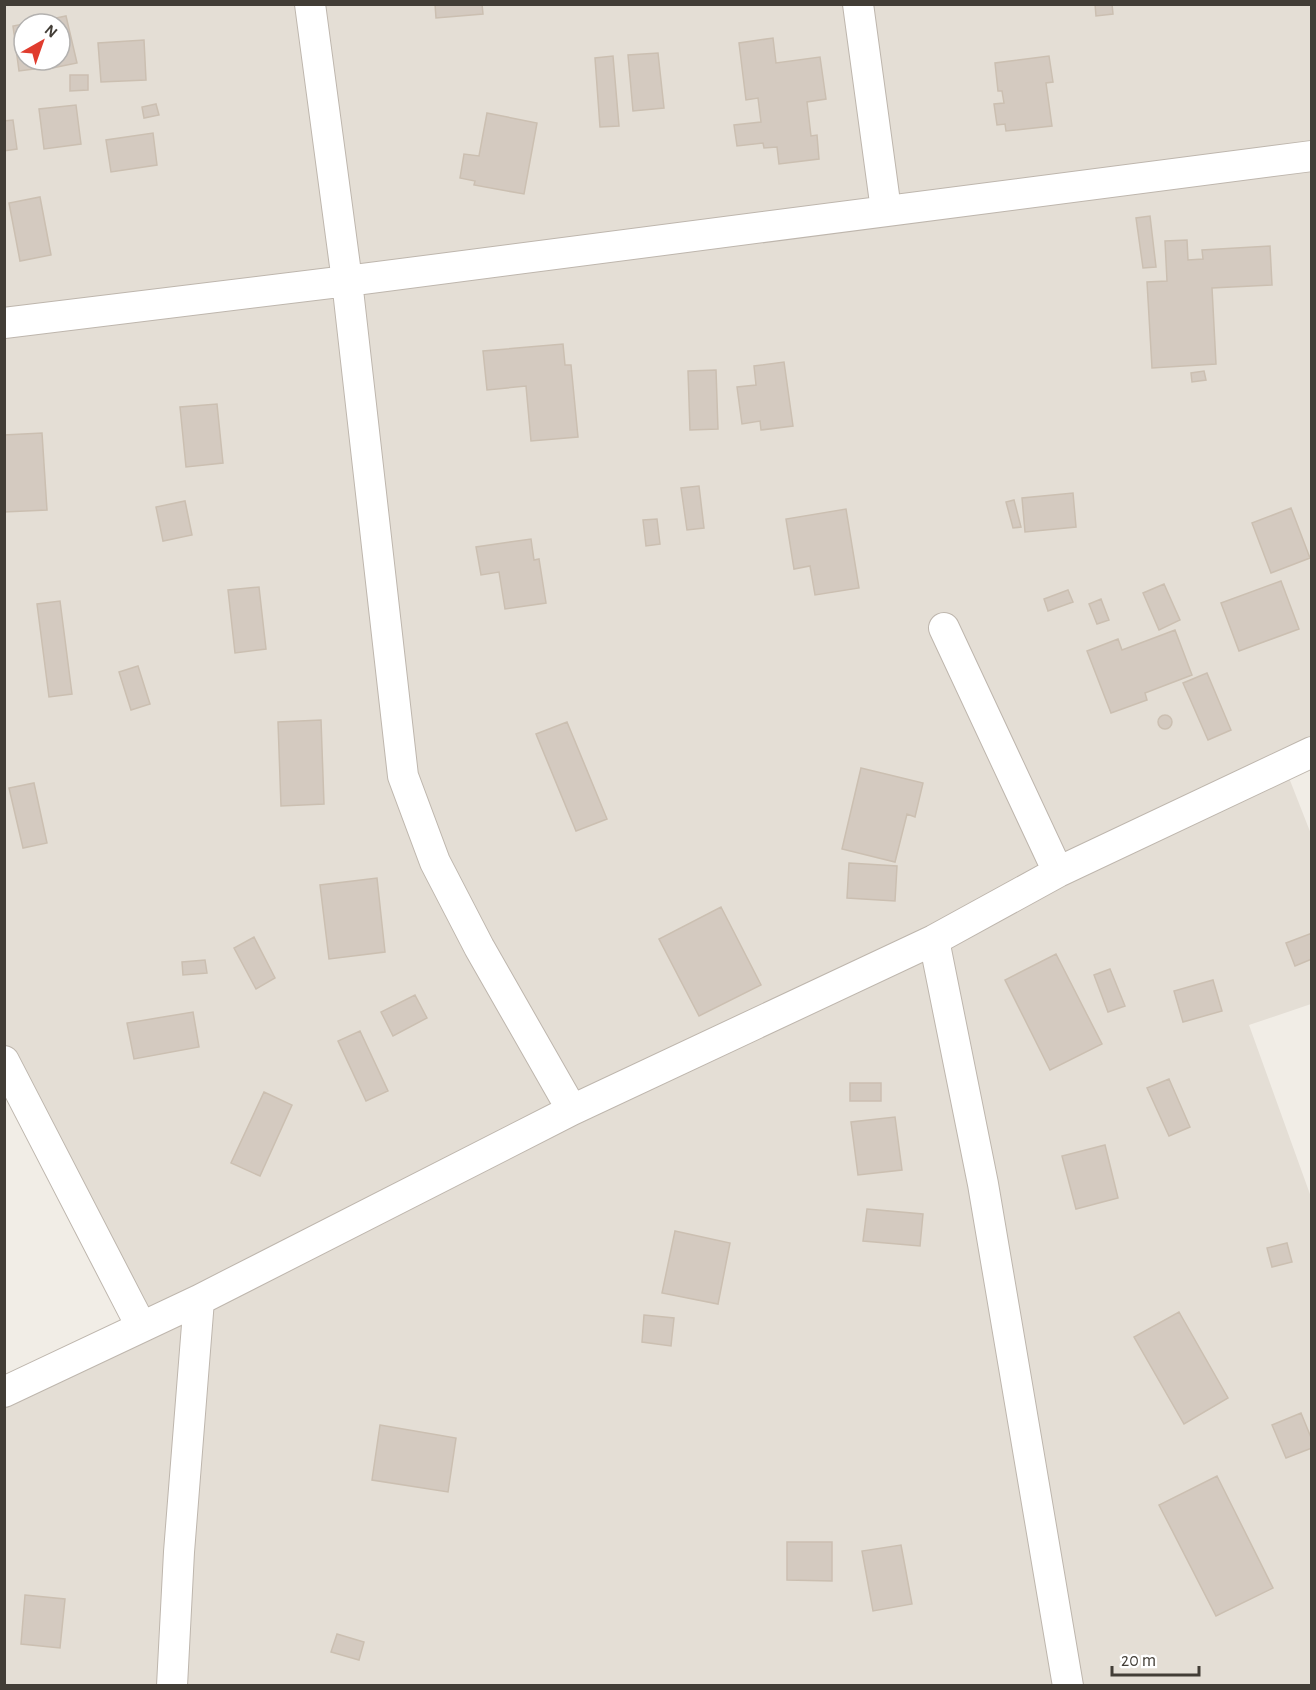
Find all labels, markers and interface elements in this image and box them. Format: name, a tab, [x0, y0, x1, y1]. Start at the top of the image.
north arrow	[12, 12, 72, 72]
text: N	[42, 22, 60, 41]
scale bar	[1112, 1639, 1199, 1677]
text: 20 m	[1121, 1652, 1156, 1670]

